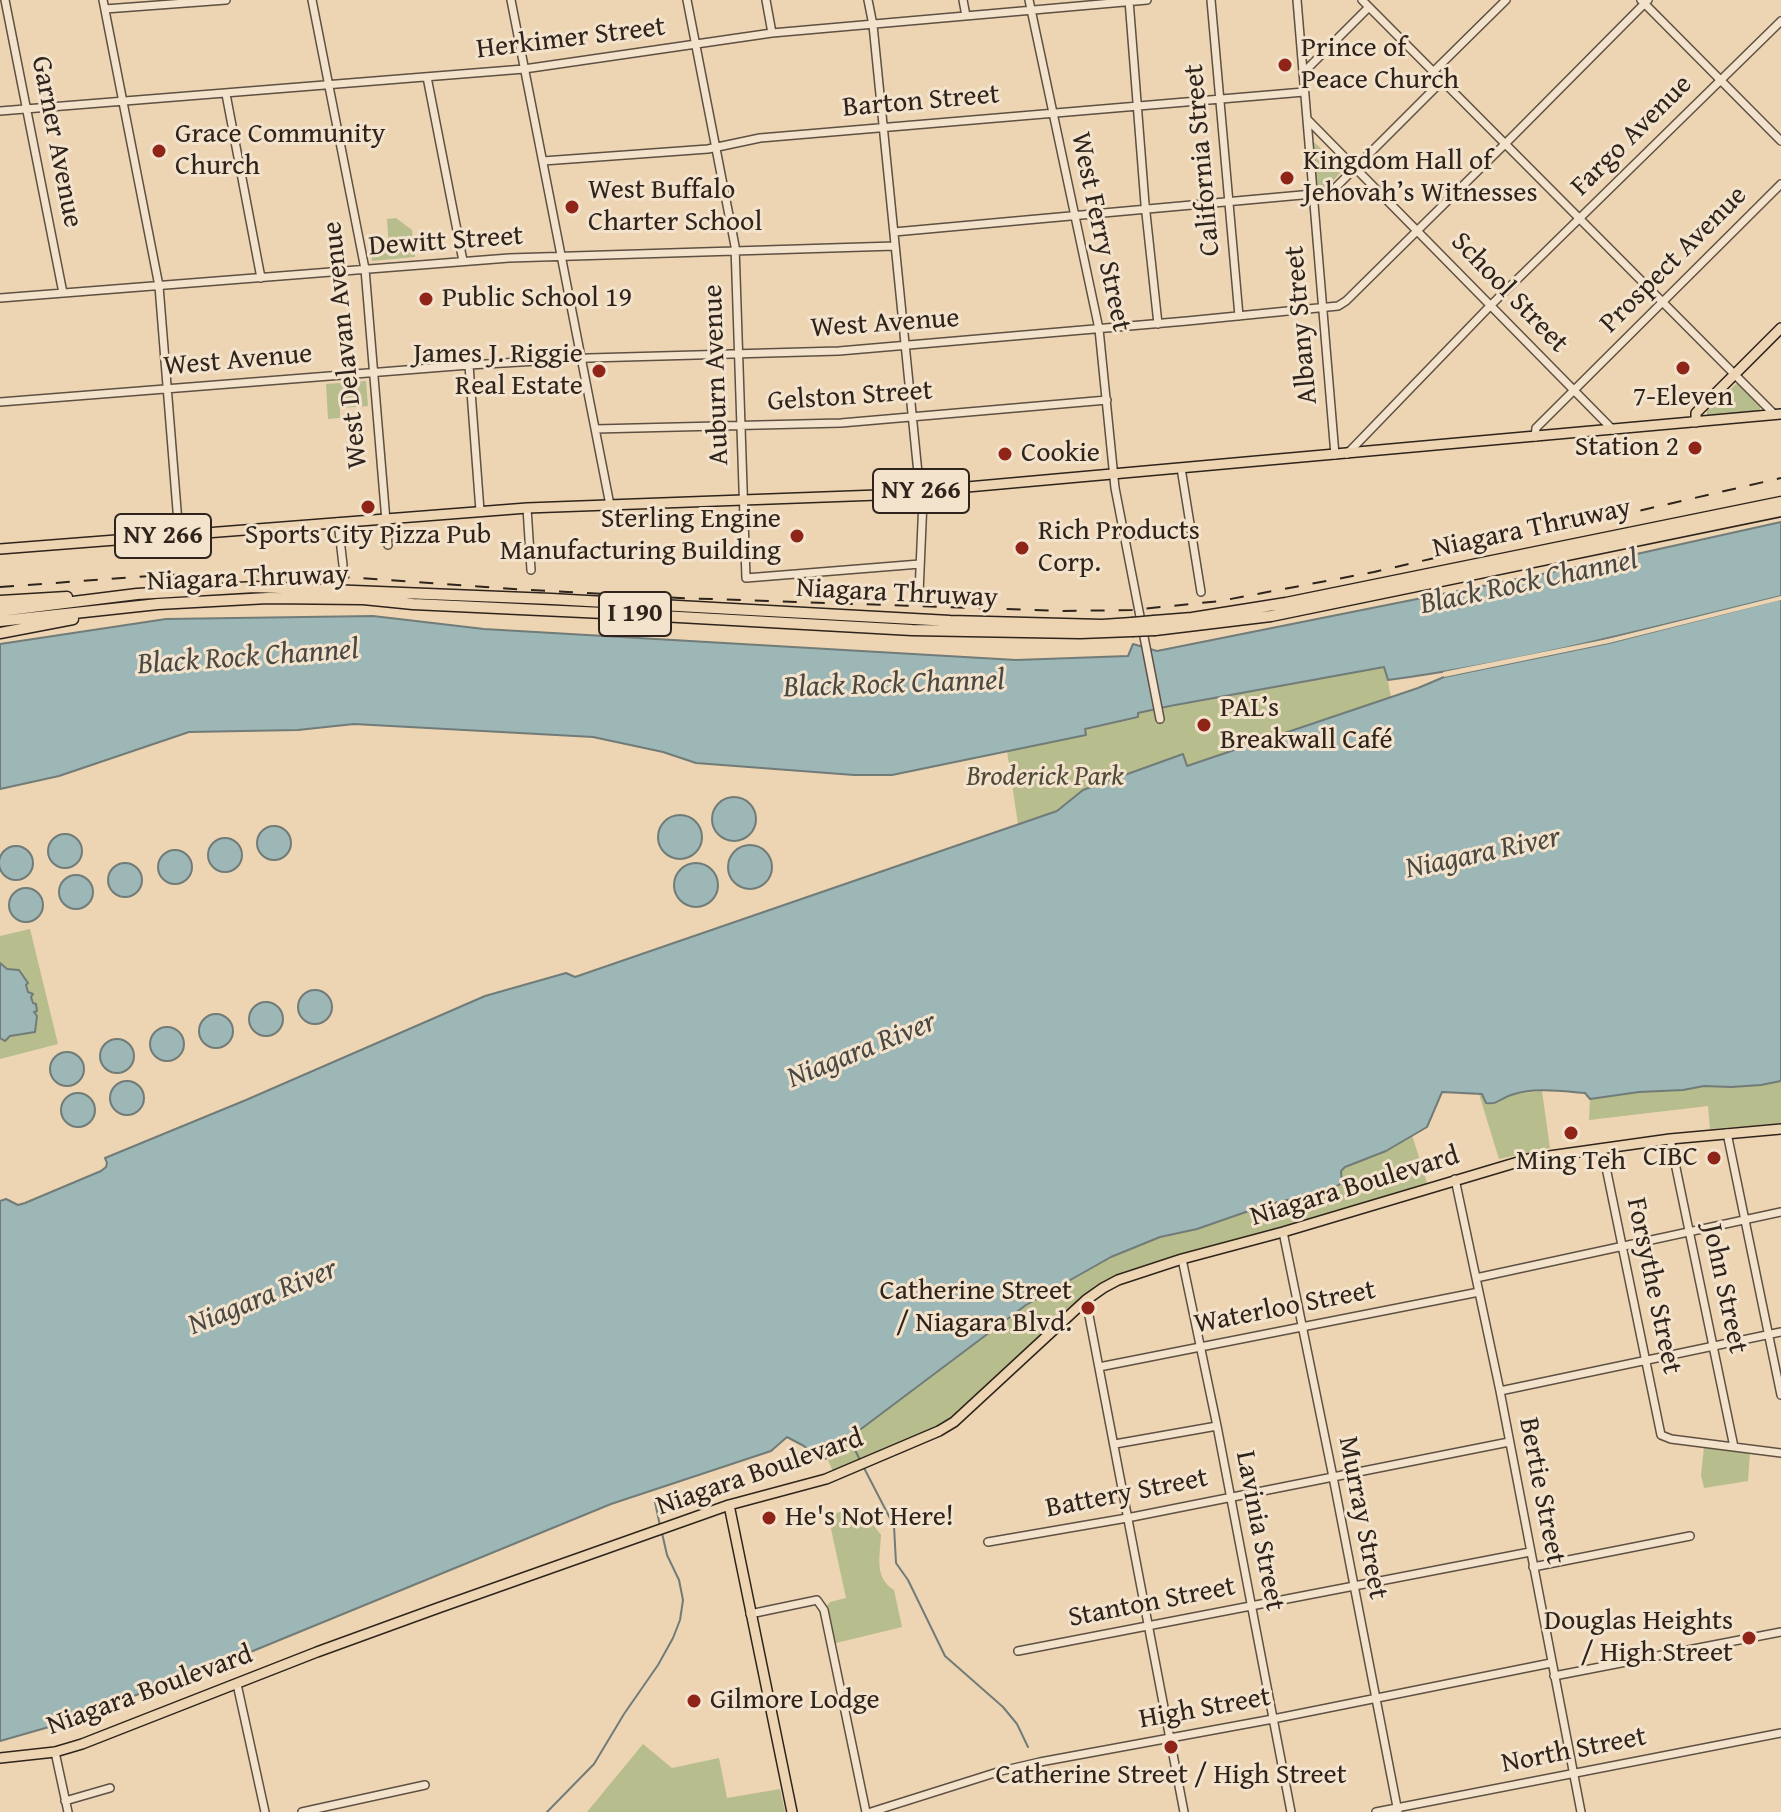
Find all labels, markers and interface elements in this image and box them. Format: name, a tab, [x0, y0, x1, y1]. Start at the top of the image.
street label: Herkimer Street	[475, 11, 667, 67]
place label: Prince of Peace Church	[1301, 32, 1459, 98]
street label: Garner Avenue	[23, 53, 89, 231]
marker: Prince of Peace Church	[1276, 56, 1294, 74]
street label: California Street	[1178, 63, 1228, 257]
street label: Fargo Avenue	[1564, 68, 1700, 204]
street label: Barton Street	[841, 78, 1001, 126]
place label: Grace Community Church	[175, 118, 386, 184]
street label: West Ferry Street	[1062, 129, 1138, 335]
marker: Grace Community Church	[150, 142, 168, 160]
place label: Kingdom Hall of Jehovah’s Witnesses	[1303, 145, 1538, 211]
marker: Kingdom Hall of Jehovah’s Witnesses	[1278, 169, 1296, 187]
place label: West Buffalo Charter School	[588, 174, 762, 240]
street label: Prospect Avenue	[1593, 179, 1755, 341]
marker: West Buffalo Charter School	[563, 198, 581, 216]
street label: West Delavan Avenue	[316, 220, 376, 470]
street label: Dewitt Street	[368, 220, 524, 264]
street label: School Street	[1443, 226, 1575, 360]
street label: Albany Street	[1278, 244, 1326, 406]
place label: Public School 19	[442, 282, 632, 316]
street label: Auburn Avenue	[697, 284, 737, 466]
marker: Public School 19	[417, 290, 435, 308]
street label: West Avenue	[809, 302, 961, 346]
street label: West Avenue	[162, 338, 314, 384]
place label: James J. Riggie Real Estate	[413, 338, 583, 404]
marker: 7-Eleven	[1674, 359, 1692, 377]
marker: James J. Riggie Real Estate	[590, 362, 608, 380]
street label: Gelston Street	[766, 374, 934, 420]
place label: 7-Eleven	[1633, 381, 1733, 415]
place label: Station 2	[1575, 431, 1679, 465]
place label: Cookie	[1021, 437, 1100, 471]
marker: Station 2	[1686, 439, 1704, 457]
marker: Cookie	[996, 445, 1014, 463]
road number: NY 266	[873, 469, 969, 513]
street label: Niagara Thruway	[1430, 492, 1634, 566]
marker: Sports City Pizza Pub	[359, 498, 377, 516]
place label: Sterling Engine Manufacturing Building	[500, 503, 781, 569]
road number: NY 266	[115, 514, 211, 558]
place label: Rich Products Corp.	[1038, 515, 1200, 581]
place label: Sports City Pizza Pub	[245, 519, 491, 553]
marker: Sterling Engine Manufacturing Building	[788, 527, 806, 545]
marker: Rich Products Corp.	[1013, 539, 1031, 557]
water label: Black Rock Channel	[1417, 542, 1641, 624]
street label: Niagara Thruway	[146, 559, 350, 599]
street label: Niagara Thruway	[795, 572, 999, 616]
road number: I 190	[599, 592, 671, 636]
water label: Black Rock Channel	[136, 632, 360, 684]
water label: Black Rock Channel	[783, 663, 1005, 707]
place label: PAL’s Breakwall Café	[1220, 692, 1393, 758]
marker: PAL’s Breakwall Café	[1195, 716, 1213, 734]
park label: Broderick Park	[966, 761, 1124, 795]
water label: Niagara River	[1402, 820, 1564, 888]
water label: Niagara River	[782, 1005, 942, 1097]
marker: Ming Teh	[1562, 1124, 1580, 1142]
street label: Niagara Boulevard	[1247, 1139, 1463, 1235]
place label: CIBC	[1643, 1141, 1698, 1175]
place label: Ming Teh	[1516, 1145, 1626, 1179]
marker: CIBC	[1705, 1149, 1723, 1167]
street label: Forsythe Street	[1618, 1195, 1688, 1377]
street label: John Street	[1694, 1221, 1754, 1357]
water label: Niagara River	[183, 1252, 343, 1344]
street label: Waterloo Street	[1192, 1274, 1378, 1342]
place label: Catherine Street / Niagara Blvd.	[880, 1275, 1072, 1341]
marker: Catherine Street / Niagara Blvd.	[1079, 1299, 1097, 1317]
street label: Bertie Street	[1510, 1415, 1572, 1567]
street label: Niagara Boulevard	[652, 1422, 868, 1524]
street label: Murray Street	[1330, 1434, 1394, 1602]
street label: Lavinia Street	[1227, 1448, 1291, 1614]
street label: Battery Street	[1043, 1462, 1211, 1526]
place label: He's Not Here!	[785, 1501, 954, 1535]
marker: He's Not Here!	[760, 1509, 778, 1527]
street label: Stanton Street	[1066, 1570, 1238, 1636]
place label: Douglas Heights / High Street	[1544, 1605, 1733, 1671]
marker: Douglas Heights / High Street	[1740, 1629, 1758, 1647]
street label: Niagara Boulevard	[43, 1638, 257, 1744]
street label: High Street	[1137, 1681, 1273, 1737]
place label: Gilmore Lodge	[710, 1684, 880, 1718]
marker: Gilmore Lodge	[685, 1692, 703, 1710]
street label: North Street	[1499, 1721, 1649, 1781]
marker: Catherine Street / High Street	[1162, 1738, 1180, 1756]
place label: Catherine Street / High Street	[995, 1759, 1347, 1793]

